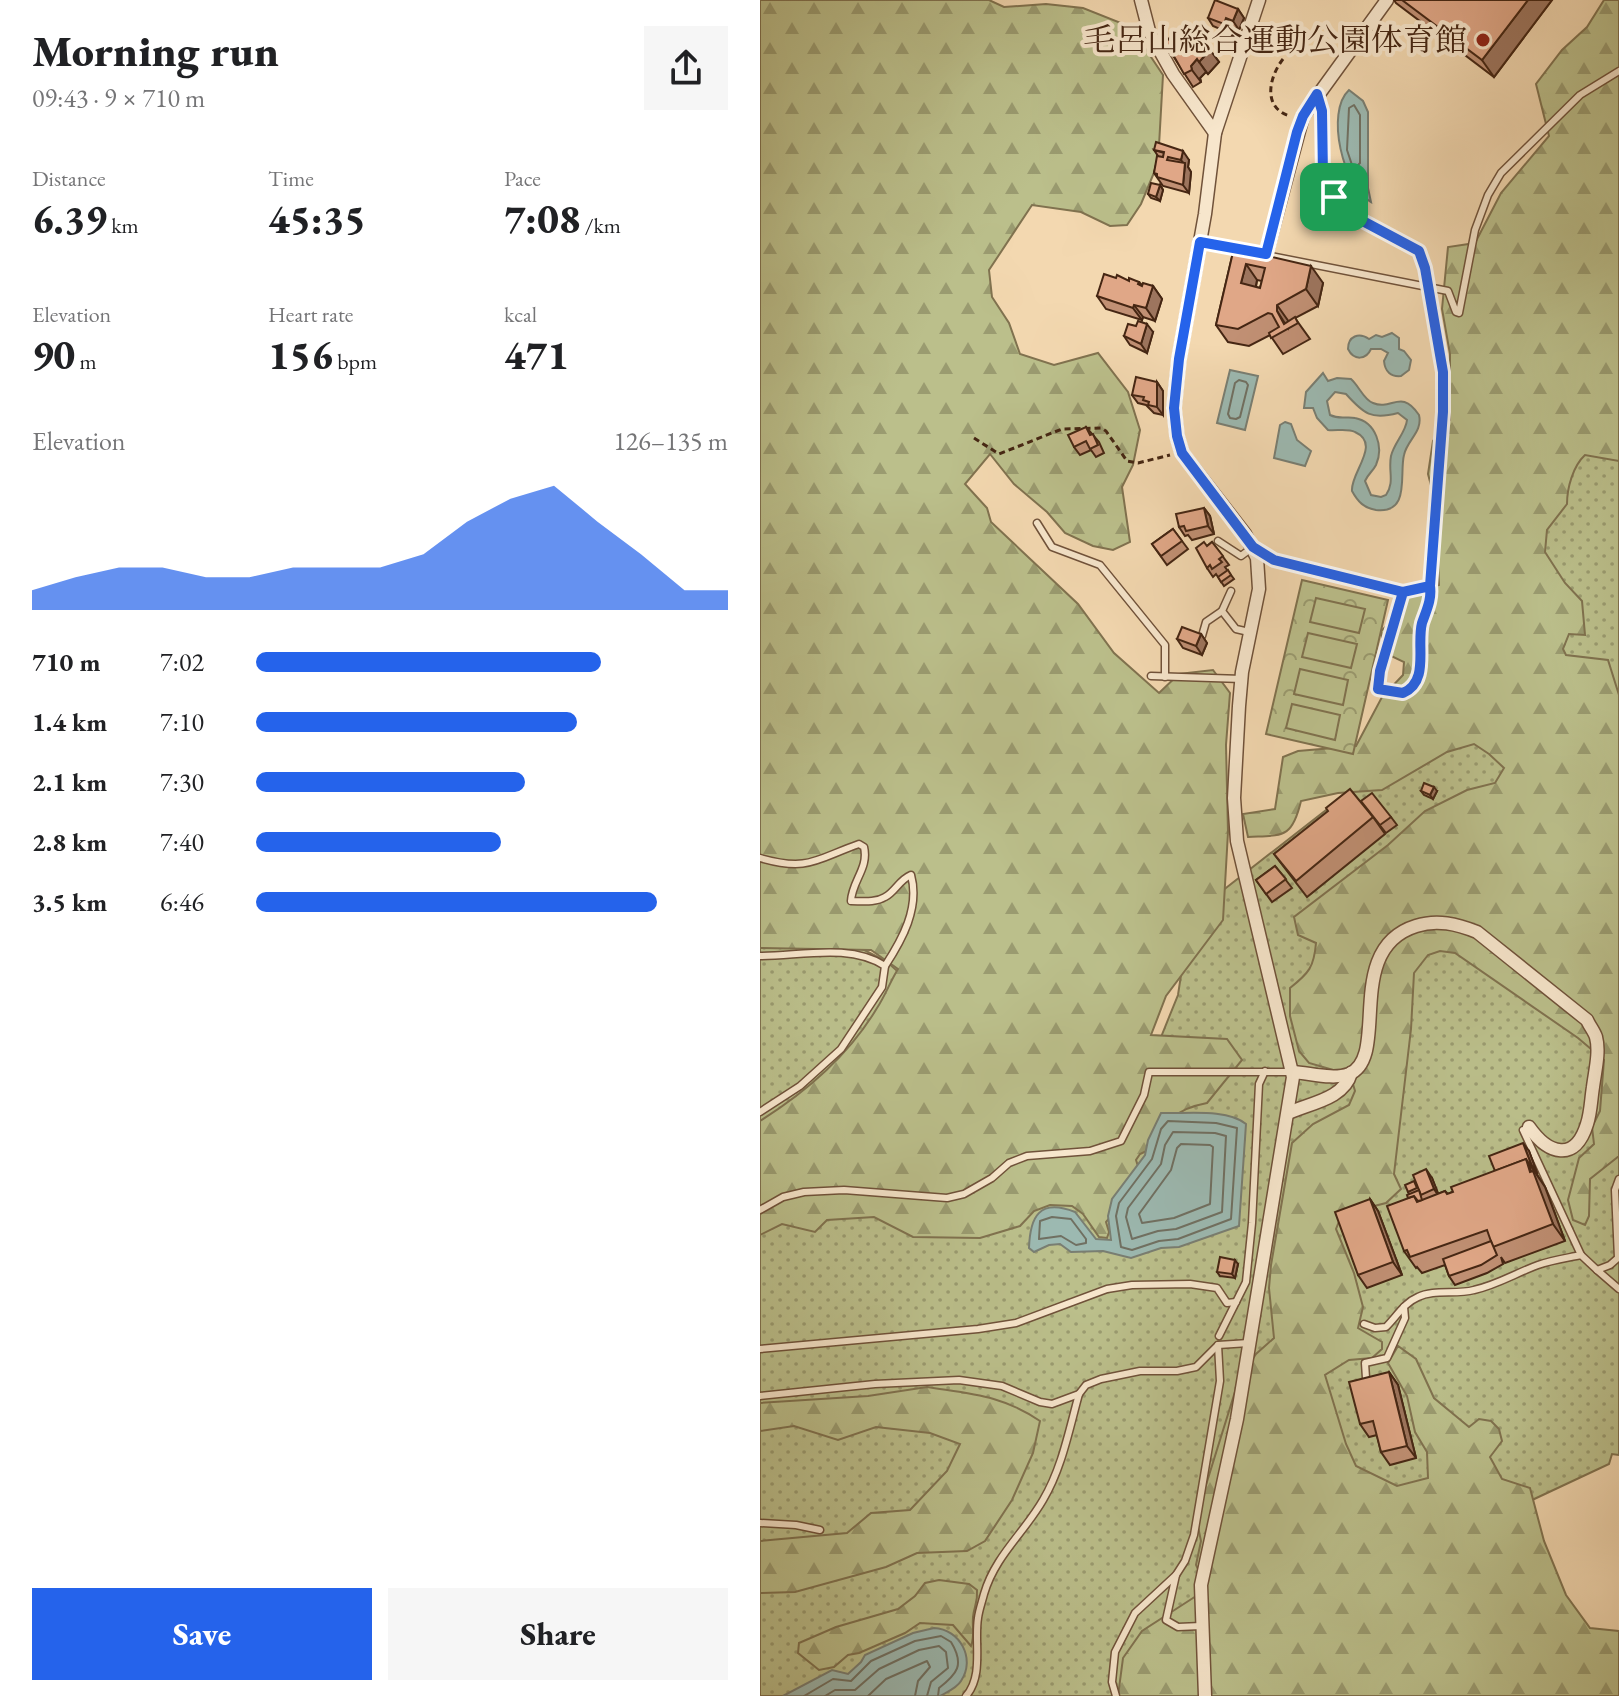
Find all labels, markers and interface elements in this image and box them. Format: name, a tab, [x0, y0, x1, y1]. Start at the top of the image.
place label: 毛呂山総合運動公園体育館	[1083, 19, 1467, 61]
text: Morning run	[32, 22, 279, 79]
button: share	[644, 26, 728, 110]
marker: 毛呂山総合運動公園体育館	[1474, 31, 1492, 49]
text: 09:43 · 9 × 710 m	[32, 81, 205, 115]
pin	[1300, 163, 1368, 231]
text: Distance	[32, 164, 105, 193]
text: Time	[268, 164, 314, 193]
text: Pace	[504, 164, 541, 193]
icon: arrive	[1312, 175, 1356, 219]
text: 6.39	[32, 193, 107, 245]
text: 45:35	[268, 193, 366, 245]
text: 7:08	[504, 193, 580, 245]
text: km	[107, 211, 139, 240]
text: /km	[580, 211, 621, 240]
text: Elevation	[32, 300, 111, 329]
text: Heart rate	[268, 300, 353, 329]
text: kcal	[504, 300, 537, 329]
text: 90	[32, 329, 75, 381]
text: 156	[268, 329, 333, 381]
text: 471	[504, 329, 569, 381]
text: m	[75, 347, 97, 376]
text: bpm	[333, 347, 377, 376]
text: Elevation	[32, 424, 126, 458]
text: 126–135 m	[613, 424, 728, 458]
text: 710 m	[32, 645, 100, 679]
text: 7:02	[160, 645, 204, 679]
text: 1.4 km	[32, 705, 107, 739]
text: 7:10	[160, 705, 204, 739]
text: 2.1 km	[32, 765, 107, 799]
text: 7:30	[160, 765, 204, 799]
text: 2.8 km	[32, 825, 107, 859]
text: 7:40	[160, 825, 204, 859]
text: 3.5 km	[32, 885, 107, 919]
text: 6:46	[160, 885, 204, 919]
button: Save	[32, 1588, 372, 1680]
button: Share	[388, 1588, 728, 1680]

